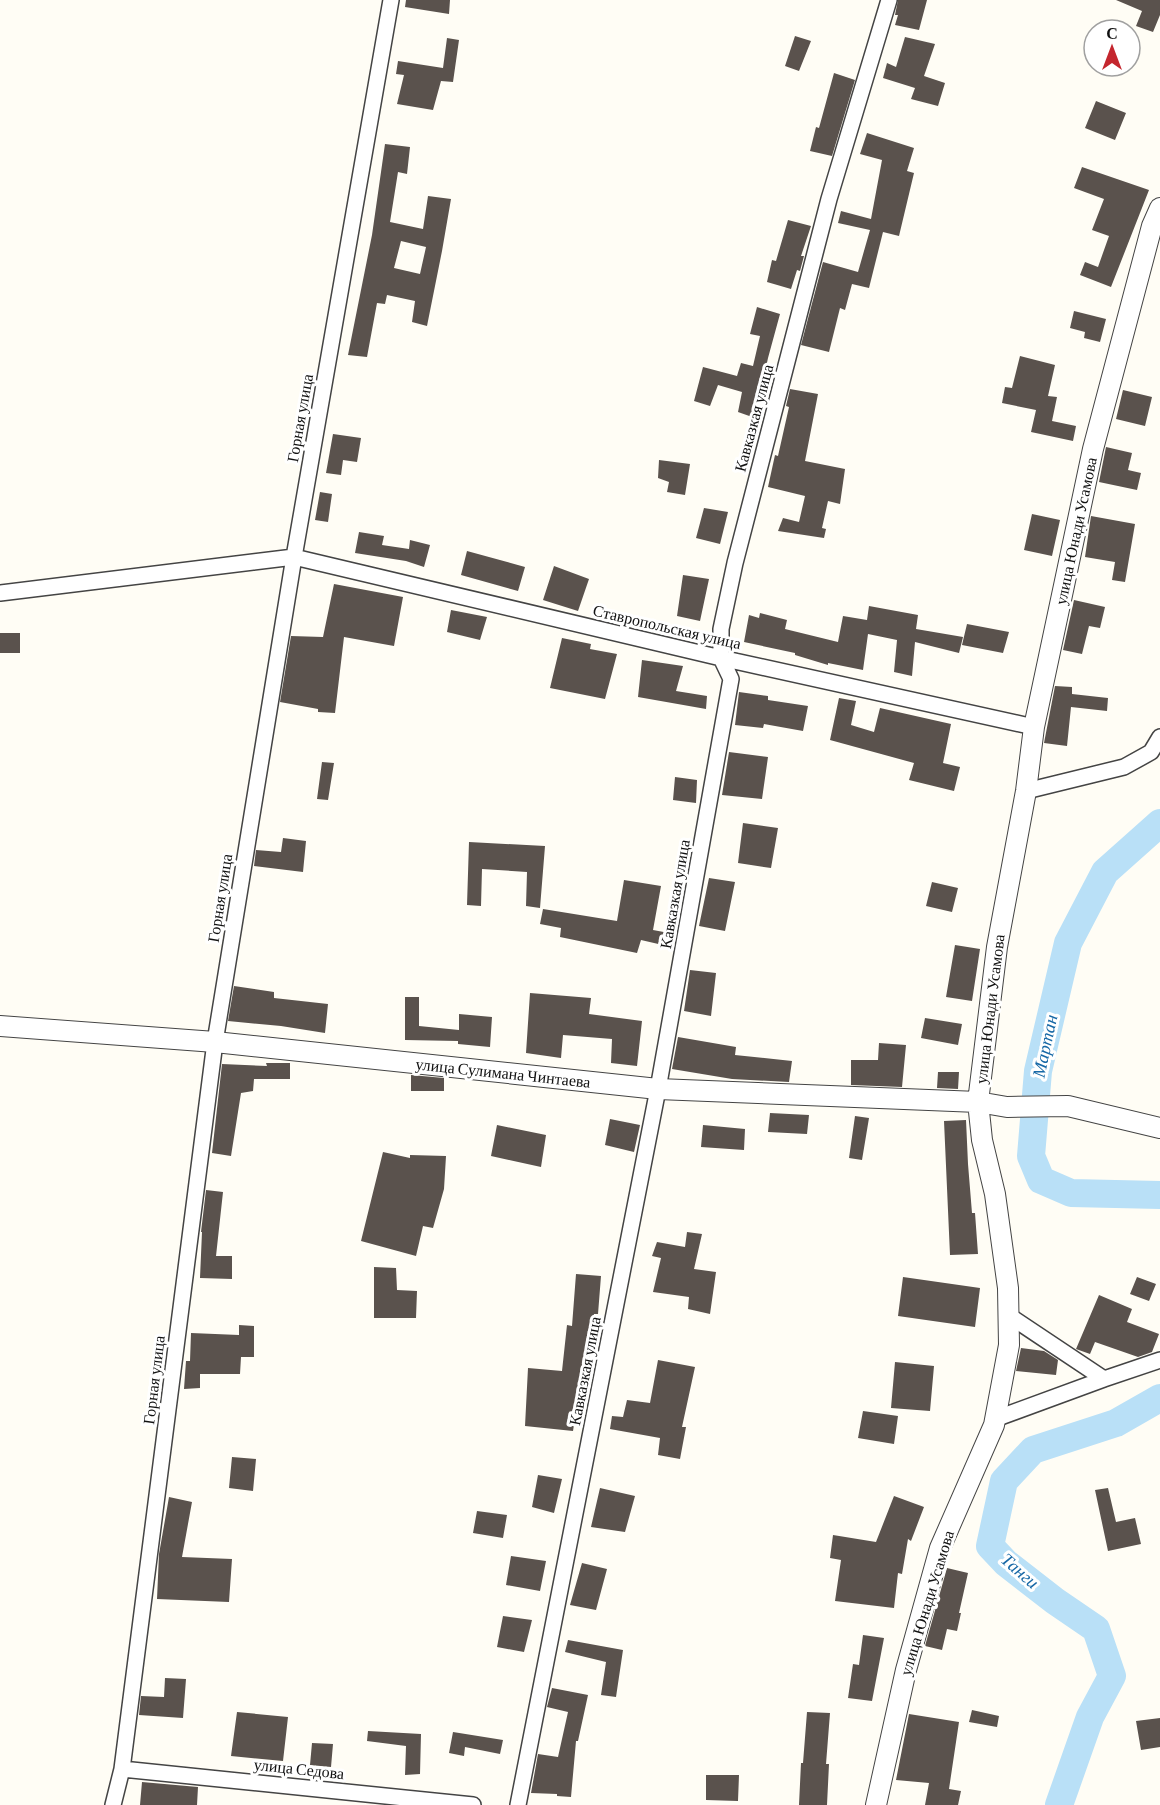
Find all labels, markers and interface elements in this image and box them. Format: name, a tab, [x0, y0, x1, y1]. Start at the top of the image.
north arrow	[1082, 18, 1142, 78]
text: С	[1106, 25, 1118, 42]
street label: Кавказкая улица	[731, 362, 777, 474]
street label: Горная улица	[284, 373, 317, 464]
street label: улица Юнади Усамова	[1052, 456, 1101, 607]
street label: Ставропольская улица	[591, 602, 743, 653]
street label: Кавказкая улица	[657, 838, 694, 950]
street label: Горная улица	[205, 853, 236, 944]
street label: улица Юнади Усамова	[972, 933, 1009, 1085]
water label: Мартан	[1028, 1013, 1061, 1080]
street label: улица Сулимана Чинтаева	[415, 1055, 591, 1092]
street label: Кавказкая улица	[566, 1315, 605, 1427]
street label: Горная улица	[140, 1335, 169, 1426]
street label: улица Юнади Усамова	[897, 1528, 958, 1678]
water label: Танги	[997, 1549, 1043, 1593]
street label: улица Седова	[253, 1756, 345, 1783]

